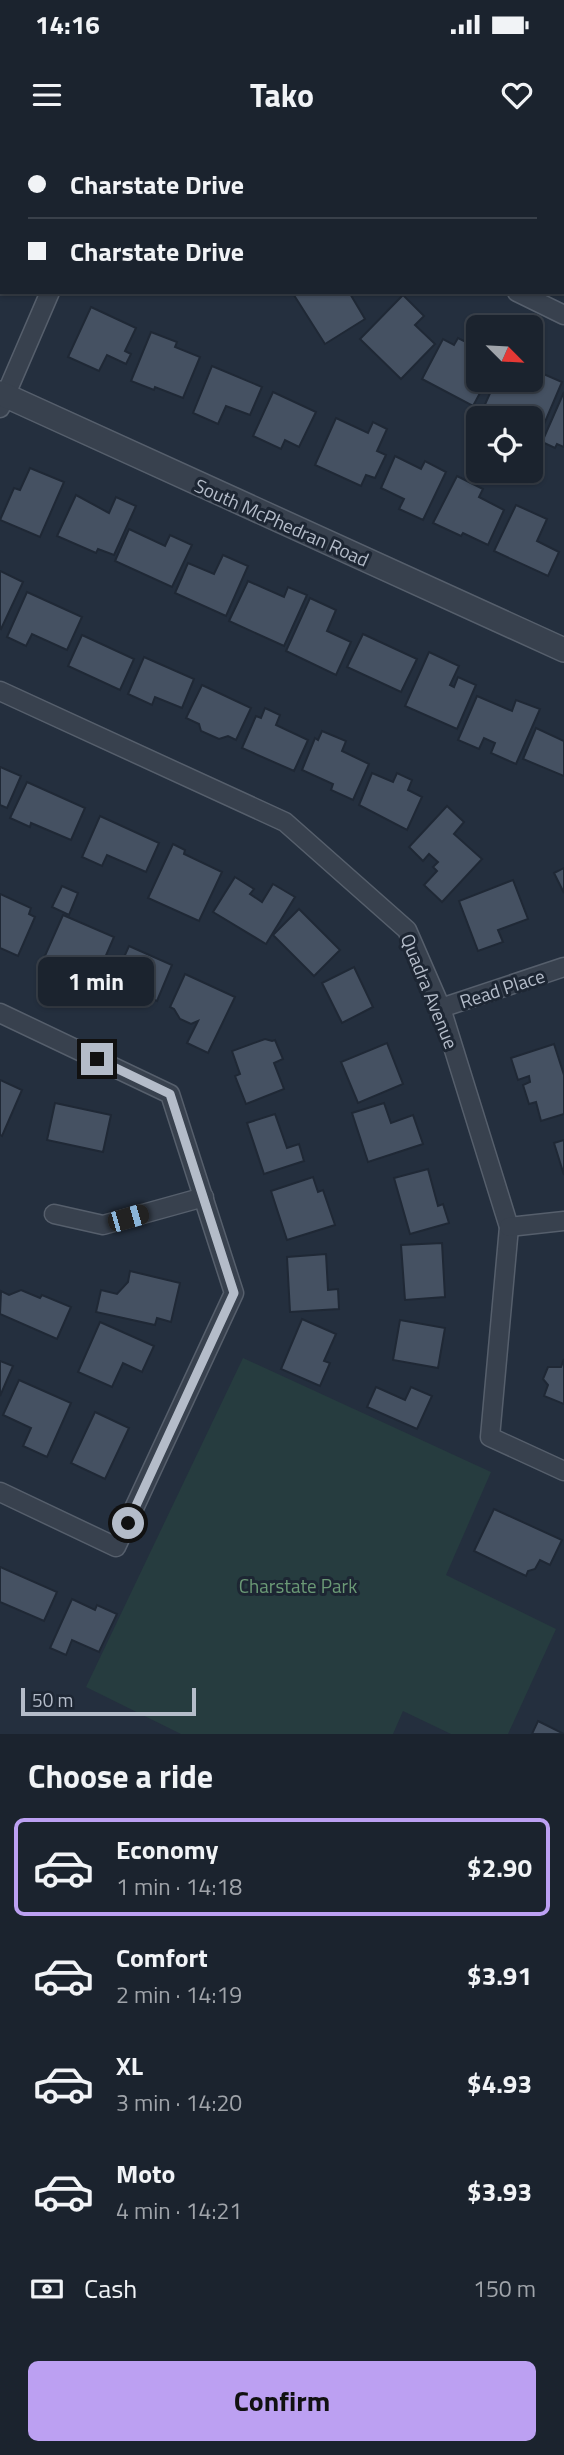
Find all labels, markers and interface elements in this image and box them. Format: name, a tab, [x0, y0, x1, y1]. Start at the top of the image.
text: 14:16	[35, 5, 100, 44]
text: Tako	[250, 71, 314, 119]
icon: menu	[28, 76, 66, 114]
icon: heart	[498, 76, 536, 114]
text: Charstate Drive	[70, 165, 244, 204]
text: Charstate Drive	[70, 232, 244, 271]
north arrow	[466, 315, 542, 392]
map controls	[466, 315, 543, 483]
button: locate	[466, 406, 543, 483]
street label: South McPhedran Road	[190, 470, 374, 574]
street label: Quadra Avenue	[394, 929, 466, 1053]
callout: 1 min	[39, 958, 155, 1006]
street label: Read Place	[456, 961, 548, 1015]
text: 1 min	[68, 964, 124, 999]
route end	[81, 1043, 113, 1075]
car	[105, 1202, 152, 1234]
route start	[112, 1507, 144, 1539]
park label: Charstate Park	[239, 1571, 357, 1600]
scale bar	[21, 1685, 196, 1717]
text: 50 m	[32, 1685, 73, 1714]
text: Choose a ride	[28, 1752, 213, 1800]
text: Economy	[116, 1830, 218, 1869]
icon: car	[32, 1836, 95, 1899]
text: $2.90	[467, 1848, 532, 1887]
text: 1 min · 14:18	[116, 1869, 242, 1904]
text: Comfort	[116, 1938, 208, 1977]
icon: car	[32, 1944, 95, 2007]
text: $3.91	[467, 1956, 532, 1995]
text: 2 min · 14:19	[116, 1977, 242, 2012]
text: XL	[116, 2046, 143, 2085]
icon: car	[32, 2052, 95, 2115]
text: $4.93	[467, 2064, 532, 2103]
text: 3 min · 14:20	[116, 2085, 242, 2120]
text: Moto	[116, 2154, 175, 2193]
icon: car	[32, 2160, 95, 2223]
text: $3.93	[467, 2172, 532, 2211]
text: 4 min · 14:21	[116, 2193, 242, 2228]
text: Cash	[84, 2269, 137, 2308]
icon: cash	[28, 2270, 66, 2308]
text: 150 m	[473, 2271, 536, 2306]
button: Confirm	[28, 2361, 536, 2441]

